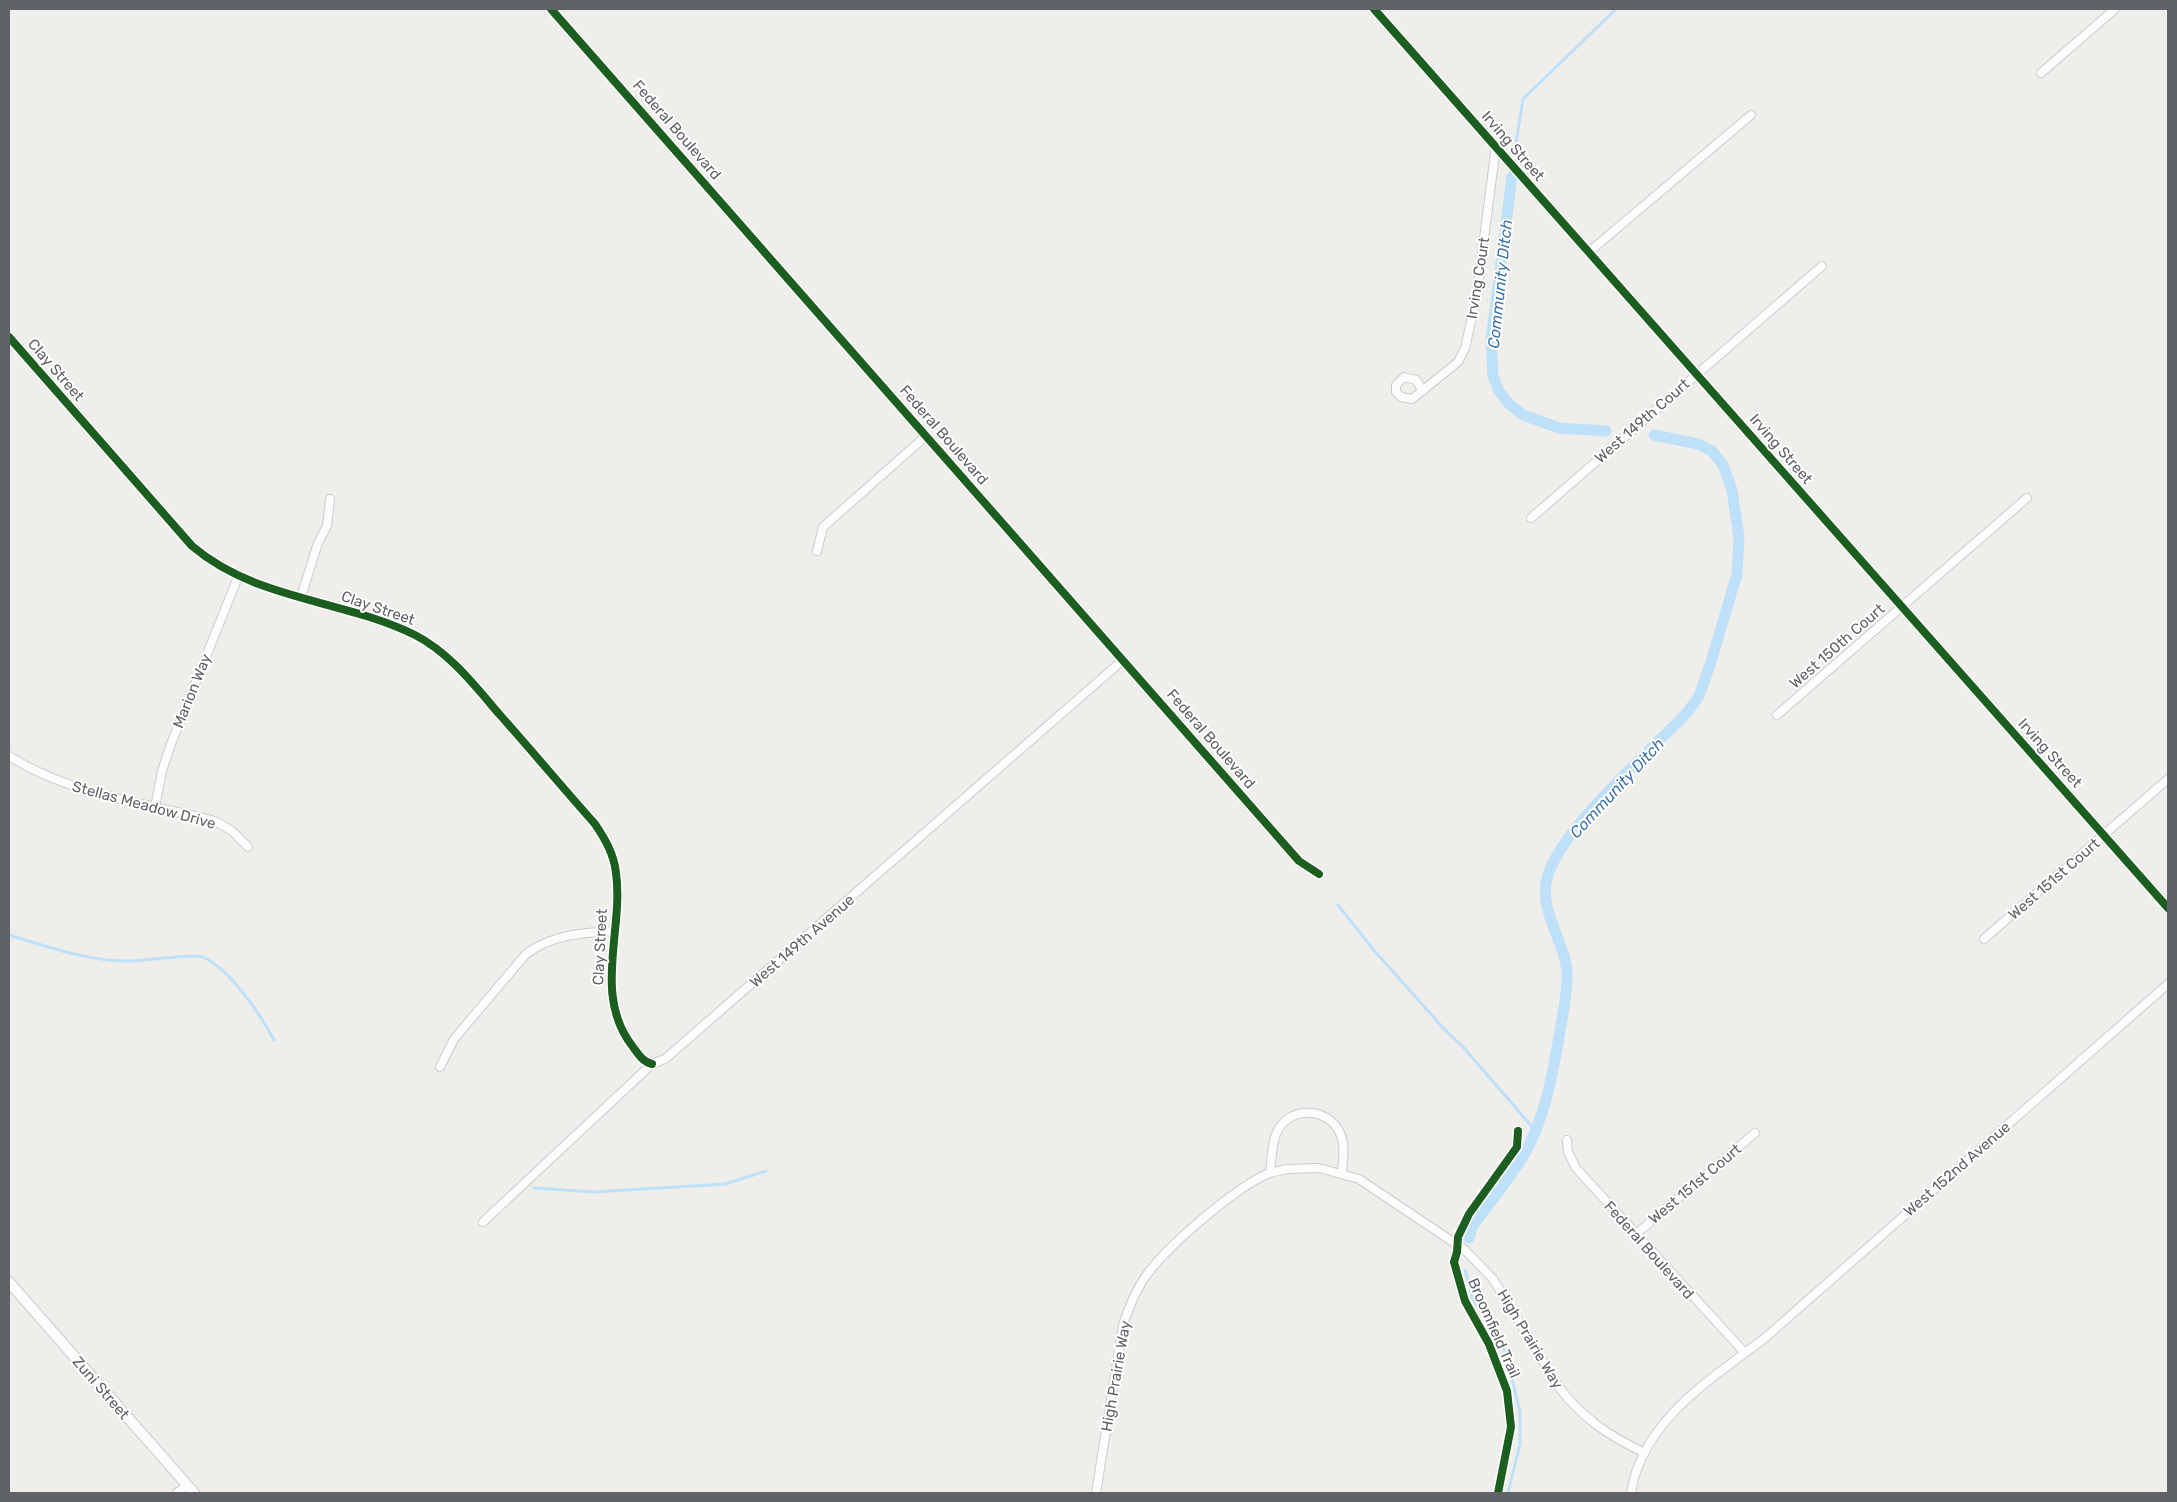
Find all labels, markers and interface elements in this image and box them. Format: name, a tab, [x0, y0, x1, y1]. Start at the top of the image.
street label: Federal Boulevard	[629, 77, 725, 183]
street label: Irving Street	[1478, 107, 1548, 185]
water label: Community Ditch	[1484, 219, 1516, 349]
street label: Irving Court	[1463, 236, 1493, 320]
street label: Clay Street	[24, 335, 88, 405]
street label: West 149th Court	[1591, 375, 1693, 467]
street label: Federal Boulevard	[896, 382, 992, 488]
street label: Irving Street	[1746, 410, 1816, 488]
street label: Clay Street	[339, 587, 417, 629]
street label: West 150th Court	[1786, 600, 1888, 692]
street label: Marion Way	[169, 651, 215, 731]
street label: Federal Boulevard	[1163, 686, 1259, 792]
street label: Irving Street	[2014, 715, 2086, 791]
water label: Community Ditch	[1566, 734, 1668, 842]
street label: Stellas Meadow Drive	[70, 777, 218, 833]
street label: West 151st Court	[2005, 834, 2103, 924]
street label: West 149th Avenue	[746, 891, 858, 991]
street label: Clay Street	[589, 908, 611, 986]
street label: West 152nd Avenue	[1900, 1118, 2014, 1220]
street label: West 151st Court	[1645, 1140, 1745, 1228]
street label: Federal Boulevard	[1600, 1197, 1698, 1303]
street label: Broomfield Trail	[1464, 1275, 1524, 1381]
street label: High Prairie Way	[1493, 1286, 1567, 1392]
street label: High Prairie Way	[1097, 1319, 1135, 1433]
street label: Zuni Street	[69, 1353, 133, 1423]

